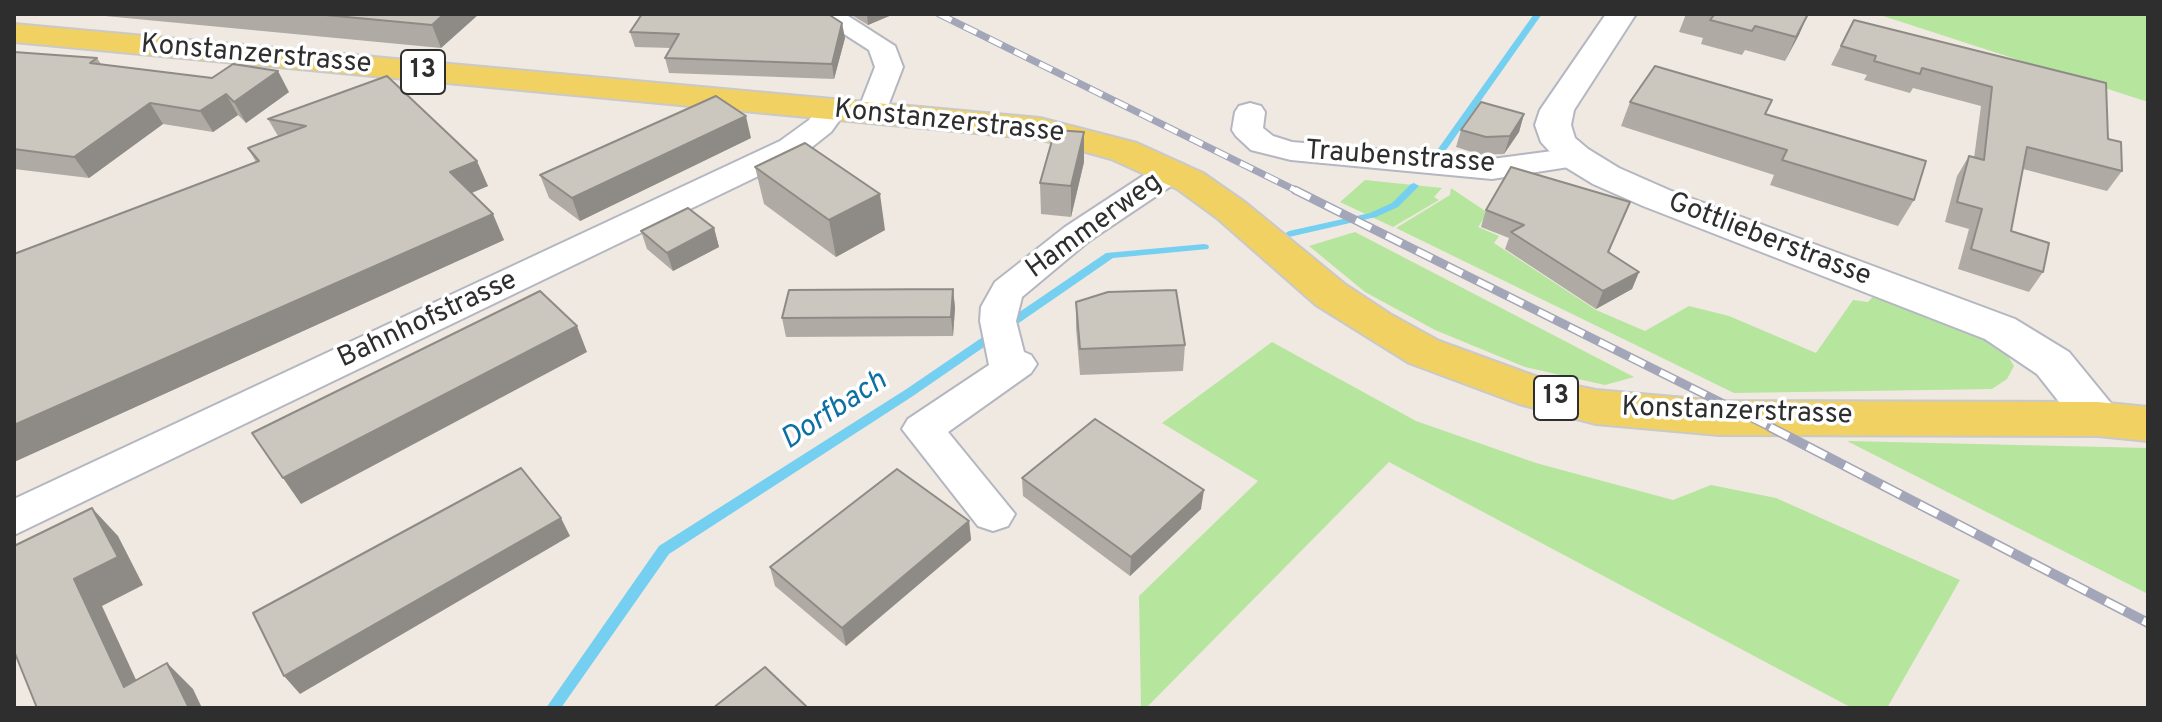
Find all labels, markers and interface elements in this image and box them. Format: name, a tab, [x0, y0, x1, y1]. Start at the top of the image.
street label: Konstanzerstrasse	[139, 29, 373, 83]
road number: 13	[401, 50, 445, 94]
street label: Konstanzerstrasse	[832, 94, 1066, 152]
street label: Traubenstrasse	[1304, 136, 1496, 182]
street label: Hammerweg	[1021, 167, 1169, 287]
street label: Gottlieberstrasse	[1663, 187, 1875, 295]
street label: Bahnhofstrasse	[333, 265, 523, 377]
water label: Dorfbach	[775, 364, 895, 460]
road number: 13	[1534, 376, 1578, 420]
street label: Konstanzerstrasse	[1621, 392, 1853, 434]

